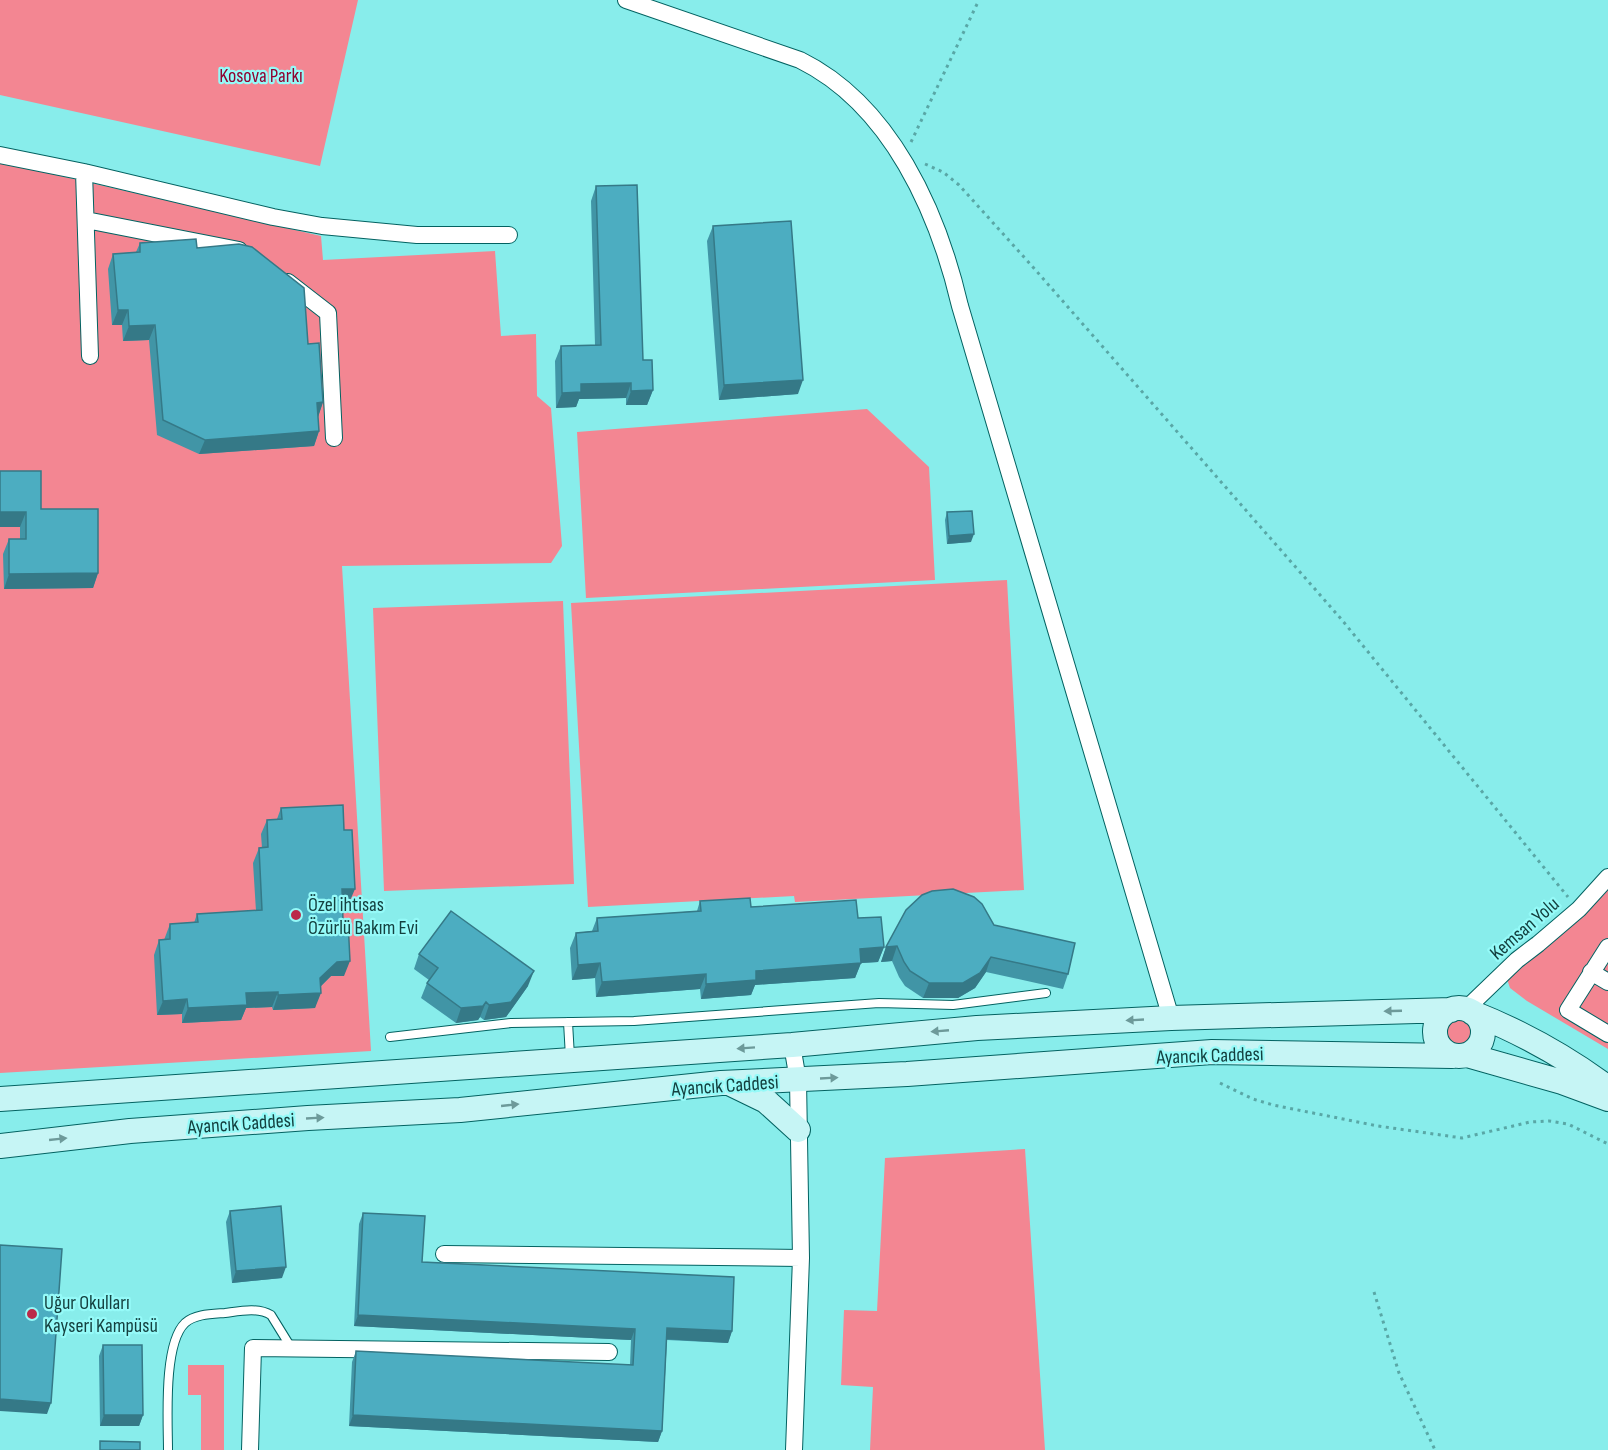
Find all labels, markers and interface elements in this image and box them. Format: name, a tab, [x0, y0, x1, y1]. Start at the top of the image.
park label: Kosova Parkı	[219, 64, 303, 88]
street label: Kemsan Yolu	[1485, 892, 1564, 965]
place label: Özel ihtisas Özürlü Bakım Evi	[308, 893, 418, 940]
marker: Özel ihtisas Özürlü Bakım Evi	[289, 908, 303, 922]
one-way arrow	[1383, 1007, 1402, 1016]
one-way arrow	[1125, 1015, 1144, 1024]
one-way arrow	[931, 1026, 950, 1036]
street label: Ayancık Caddesi	[1155, 1042, 1264, 1070]
one-way arrow	[736, 1044, 755, 1053]
street label: Ayancık Caddesi	[670, 1070, 779, 1102]
one-way arrow	[820, 1074, 839, 1083]
one-way arrow	[500, 1100, 519, 1110]
street label: Ayancık Caddesi	[186, 1108, 295, 1140]
one-way arrow	[306, 1113, 325, 1122]
one-way arrow	[49, 1134, 68, 1144]
place label: Uğur Okulları Kayseri Kampüsü	[44, 1291, 158, 1338]
marker: Uğur Okulları Kayseri Kampüsü	[25, 1307, 39, 1321]

